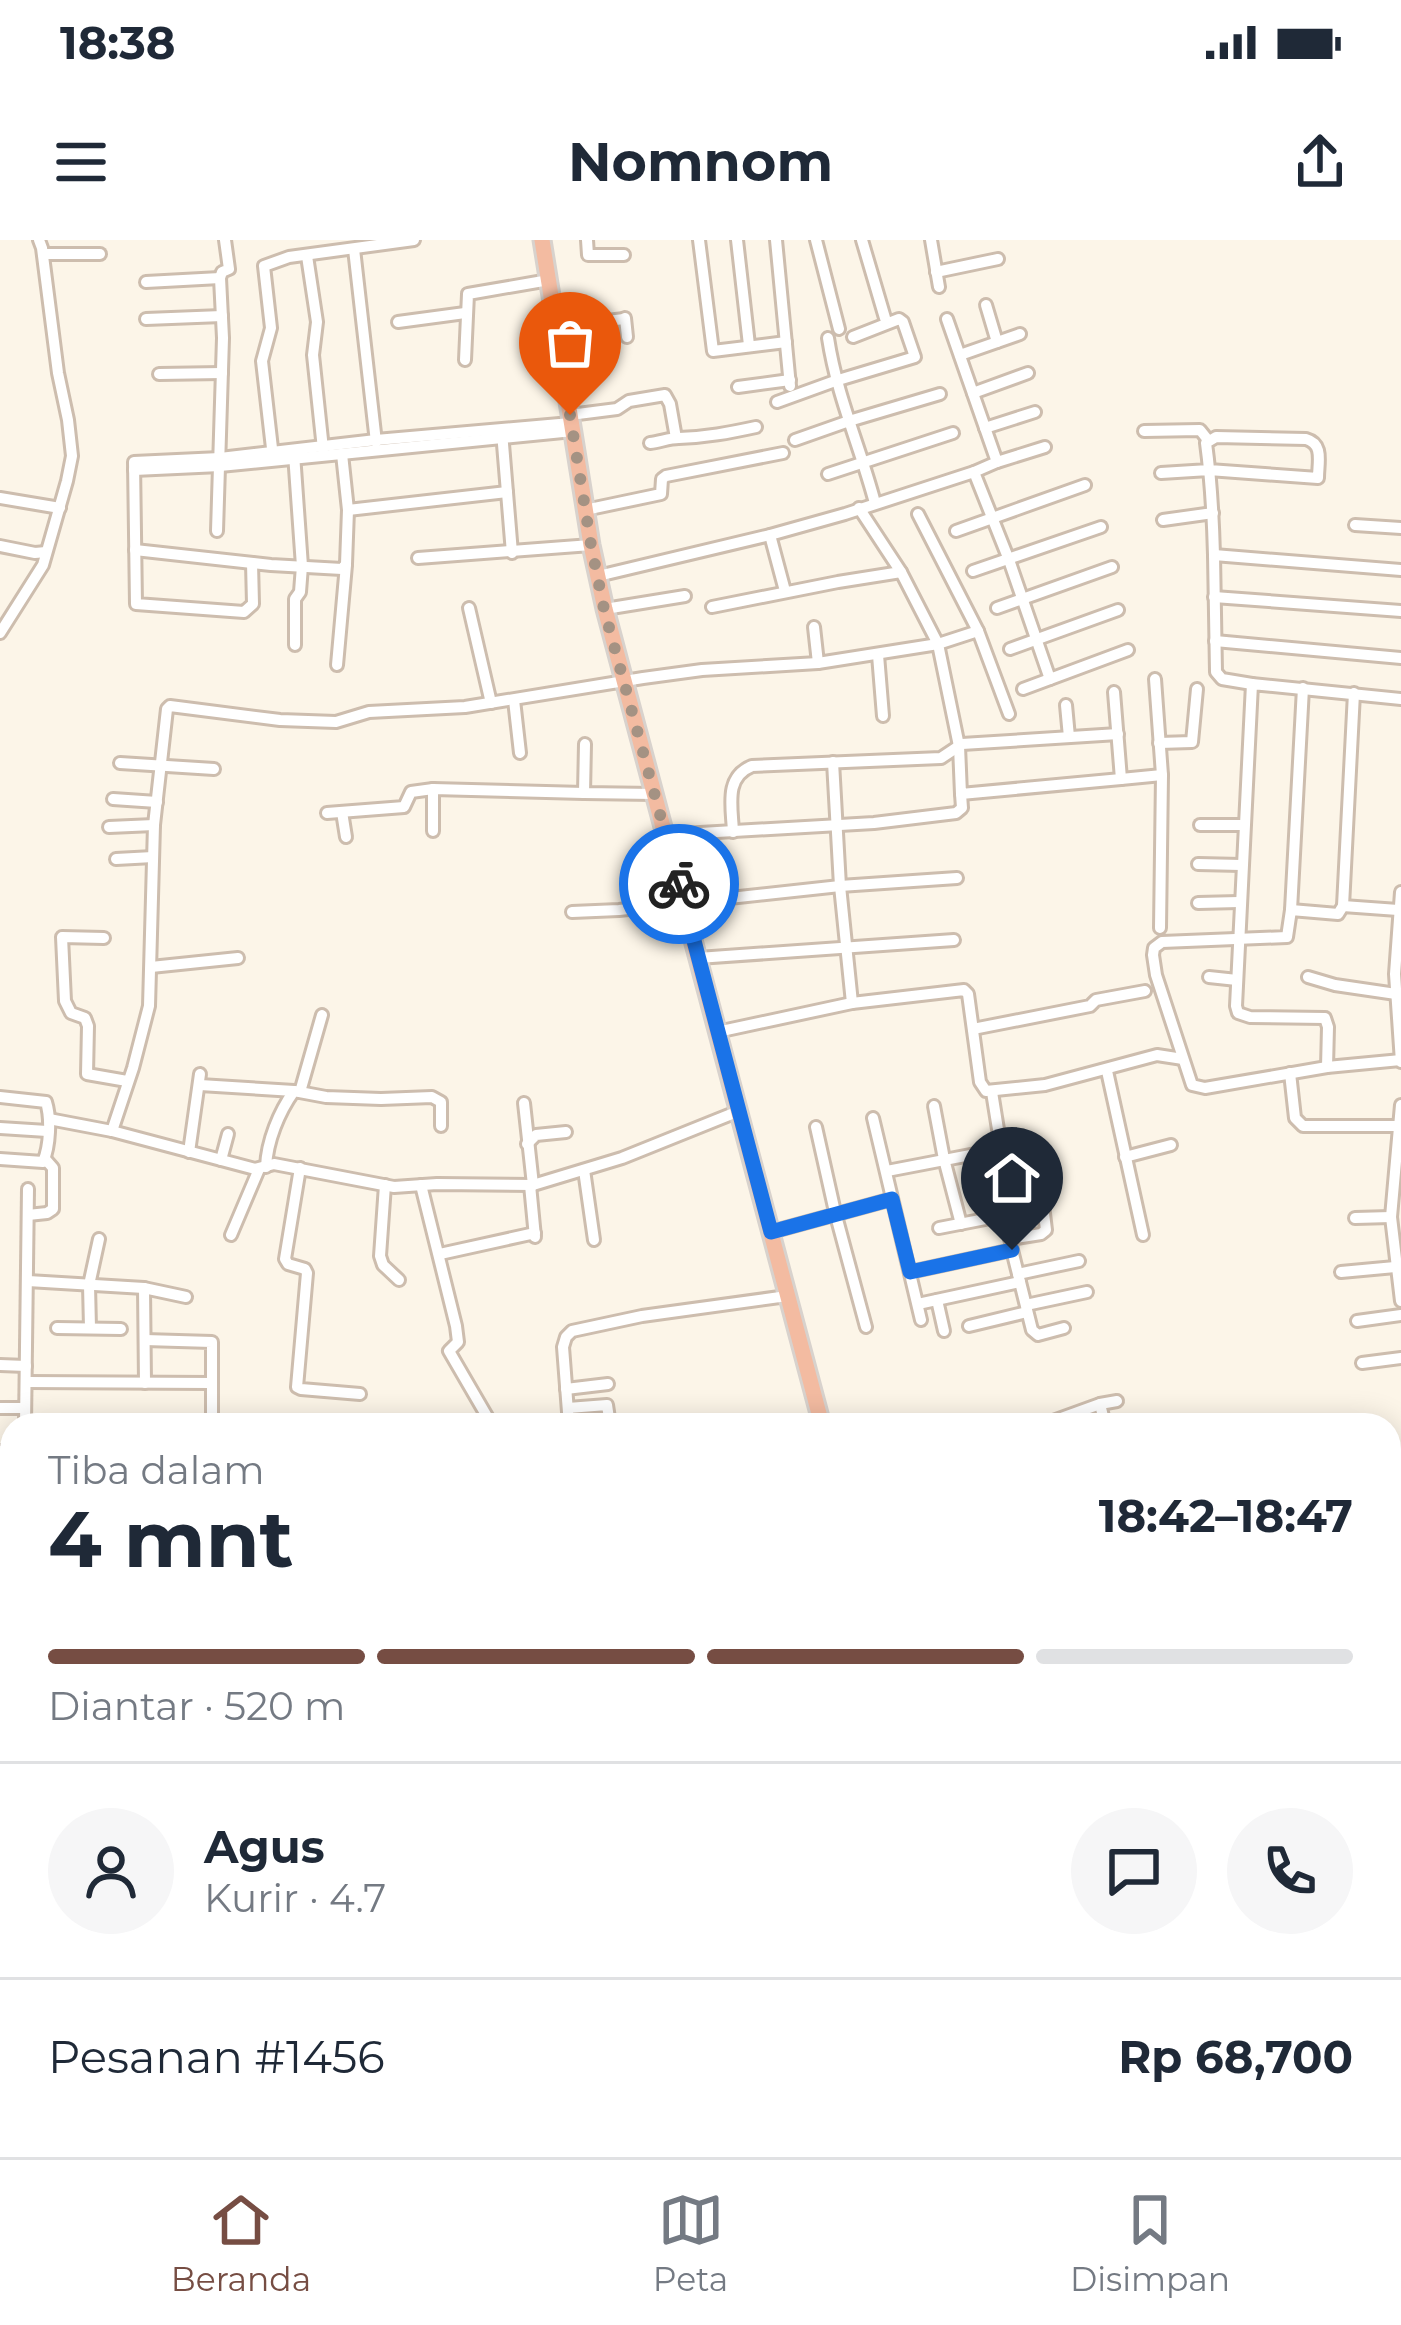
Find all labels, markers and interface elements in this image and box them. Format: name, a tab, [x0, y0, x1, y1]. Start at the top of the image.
text: 18:38	[60, 15, 175, 70]
icon: menu	[48, 129, 114, 195]
text: Nomnom	[568, 129, 833, 195]
icon: share	[1287, 129, 1353, 195]
pin	[519, 292, 621, 415]
icon: bag	[537, 310, 603, 376]
courier	[619, 824, 739, 944]
icon: bike	[646, 851, 712, 917]
pin	[961, 1127, 1063, 1250]
icon: home	[979, 1145, 1045, 1211]
text: Tiba dalam	[48, 1446, 265, 1494]
text: 18:42–18:47	[1099, 1488, 1353, 1543]
text: 4 mnt	[48, 1491, 293, 1587]
text: Diantar · 520 m	[48, 1682, 345, 1730]
button: person	[48, 1808, 174, 1934]
button: chat	[1071, 1808, 1197, 1934]
button: phone	[1227, 1808, 1353, 1934]
text: Agus	[204, 1819, 325, 1874]
text: Kurir · 4.7	[204, 1874, 386, 1922]
text: Pesanan #1456	[48, 2029, 385, 2084]
text: Rp 68,700	[1118, 2029, 1353, 2084]
tab: Beranda	[171, 2187, 311, 2299]
tab: Peta	[653, 2187, 728, 2299]
tab: Disimpan	[1070, 2187, 1230, 2299]

